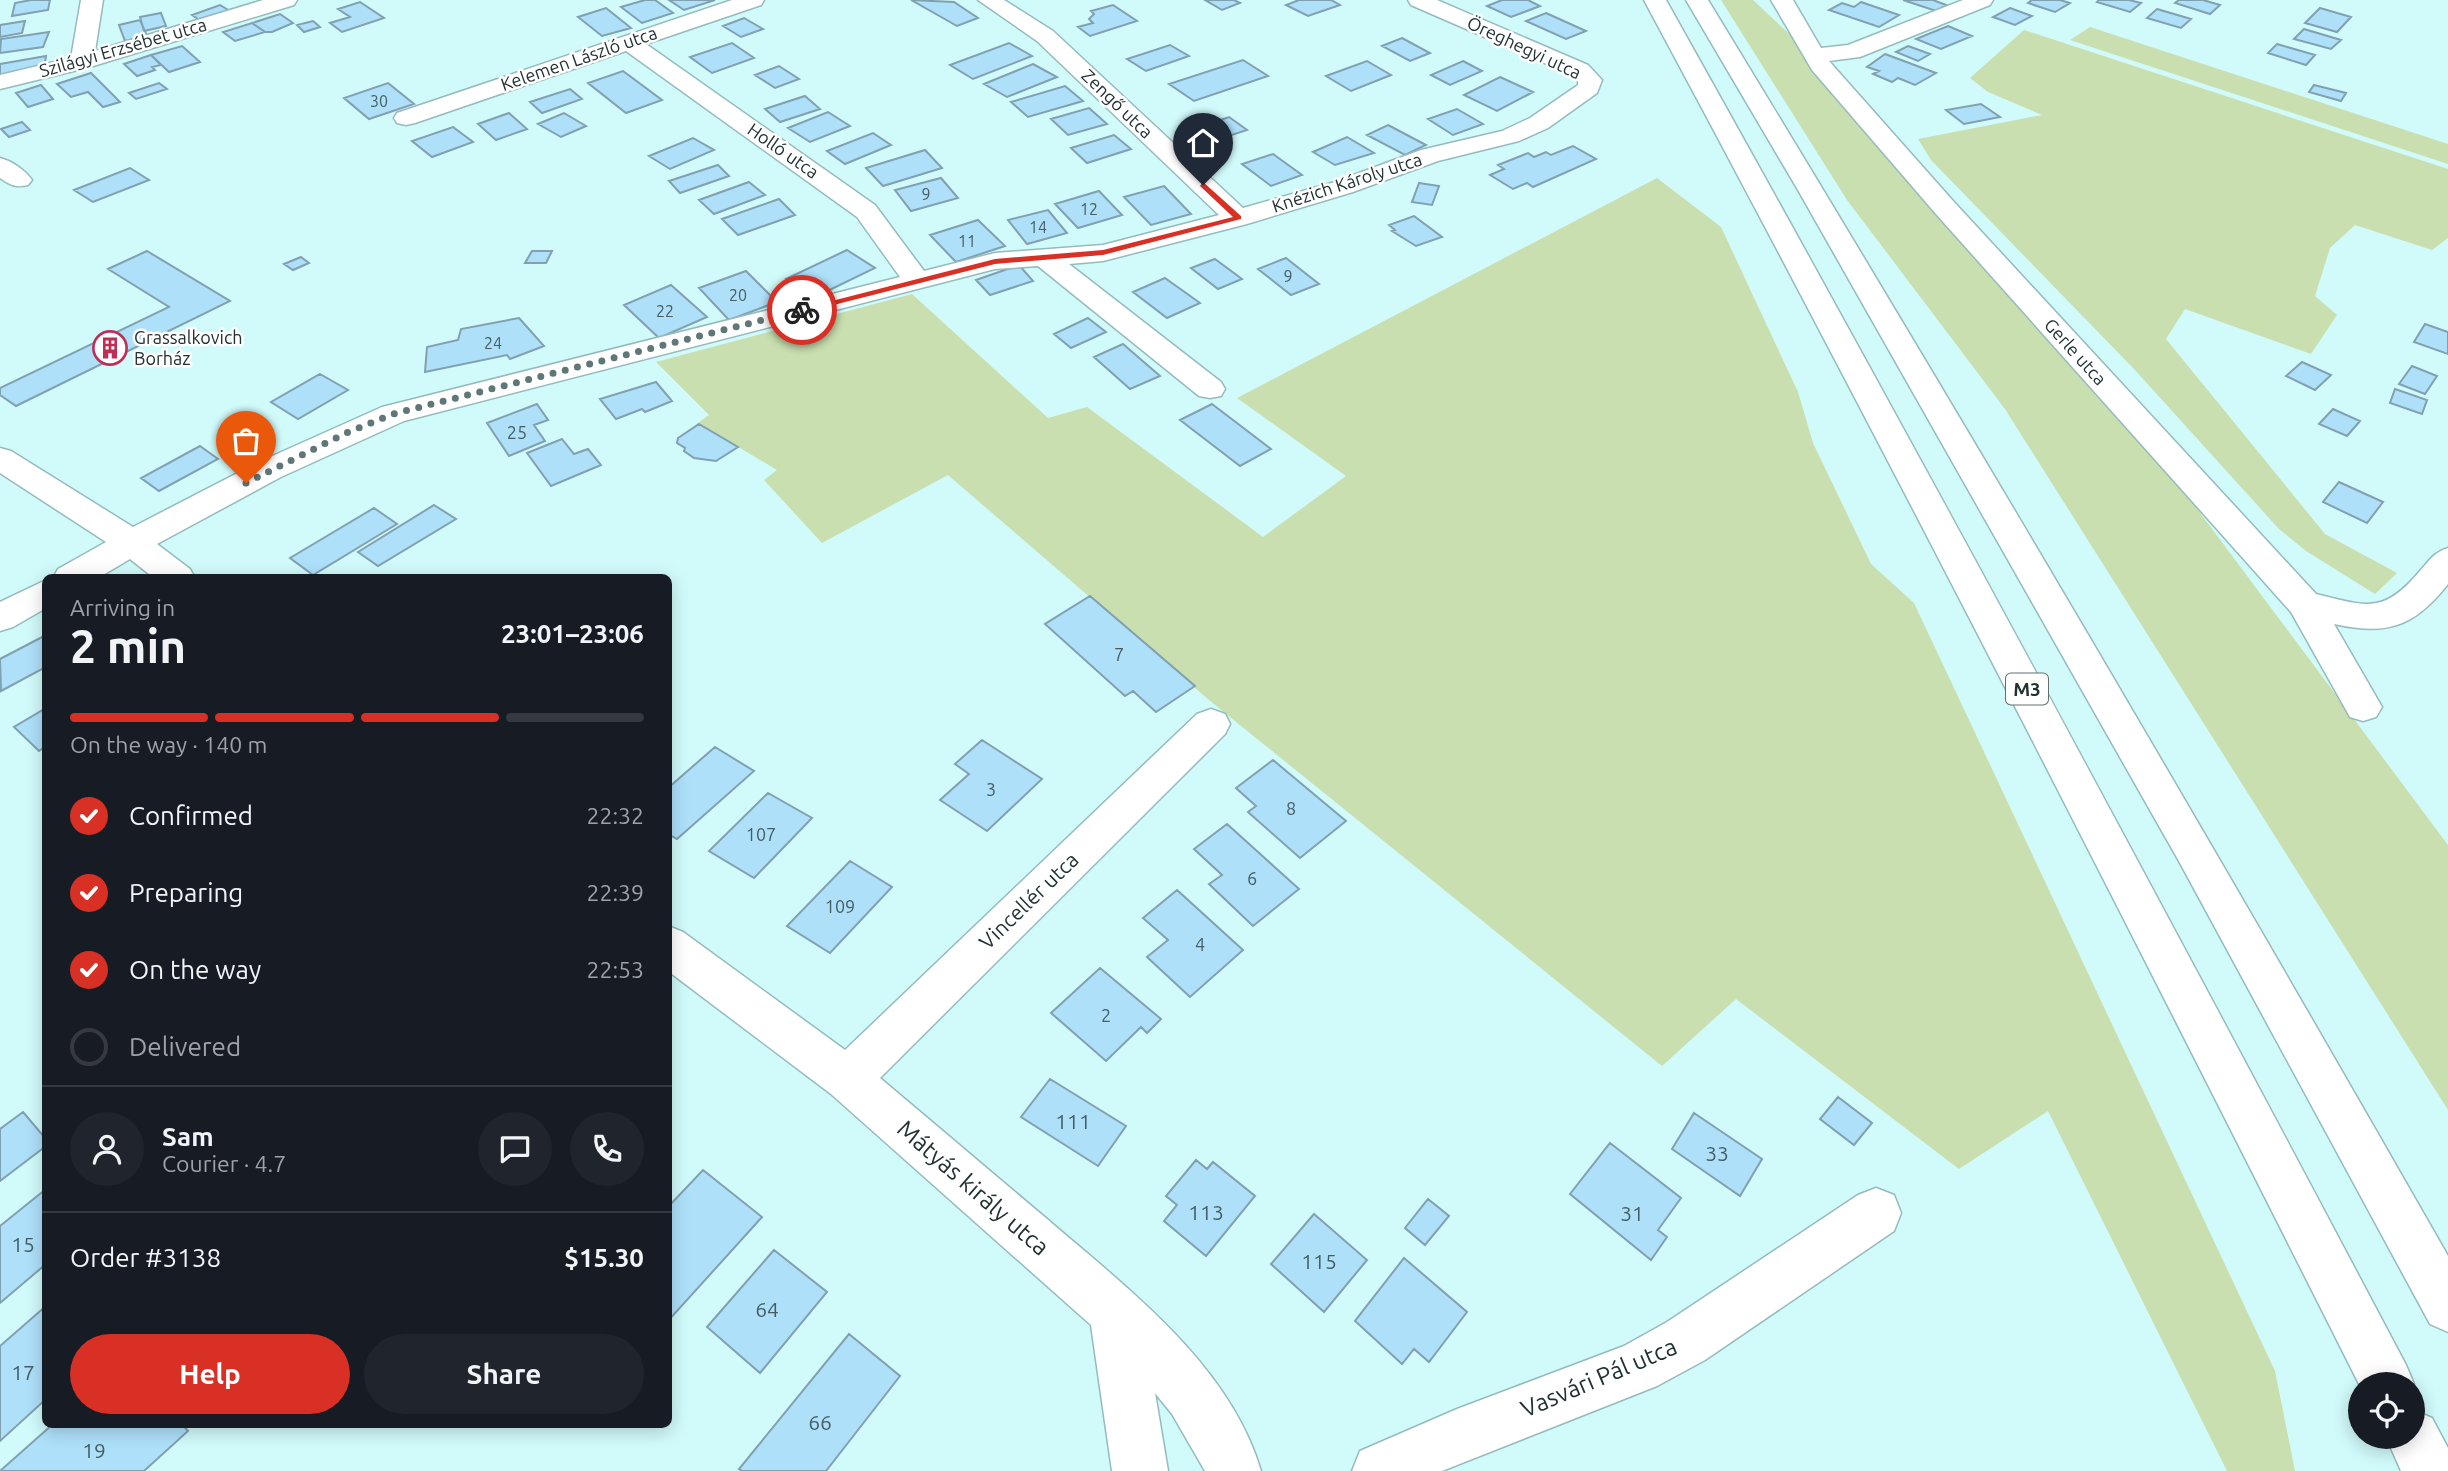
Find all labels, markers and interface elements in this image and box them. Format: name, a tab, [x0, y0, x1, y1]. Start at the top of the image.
street label: Öreghegyi utca	[1464, 12, 1585, 82]
street label: Szilágyi Erzsébet utca	[37, 14, 209, 81]
street label: Kelemen László utca	[498, 22, 659, 94]
street label: Zengő utca	[1078, 65, 1157, 142]
house number: 30	[370, 92, 388, 110]
pin	[1173, 113, 1233, 185]
street label: Holló utca	[744, 118, 823, 182]
icon: home	[1184, 124, 1222, 162]
street label: Knézich Károly utca	[1269, 148, 1424, 216]
house number: 9	[921, 185, 931, 203]
house number: 12	[1080, 200, 1098, 218]
house number: 14	[1029, 218, 1047, 236]
house number: 11	[958, 232, 976, 250]
house number: 9	[1283, 267, 1293, 285]
courier	[767, 275, 837, 345]
house number: 20	[729, 286, 747, 304]
icon: bike	[783, 291, 821, 329]
house number: 22	[656, 302, 674, 320]
street label: Gerle utca	[2041, 314, 2111, 389]
place label: Grassalkovich Borház	[134, 327, 243, 368]
building icon: Grassalkovich Borház	[91, 329, 129, 367]
house number: 24	[484, 334, 502, 352]
pin	[216, 411, 276, 483]
icon: bag	[227, 422, 265, 460]
house number: 25	[507, 422, 527, 442]
text: Arriving in	[70, 595, 175, 620]
text: 23:01–23:06	[501, 619, 644, 648]
text: 2 min	[70, 620, 186, 672]
house number: 7	[1114, 644, 1124, 664]
road number: M3	[2006, 674, 2048, 704]
text: On the way · 140 m	[70, 732, 267, 757]
house number: 3	[986, 779, 996, 799]
icon: check	[70, 797, 108, 835]
house number: 8	[1286, 798, 1296, 818]
text: Confirmed	[129, 801, 253, 830]
text: 22:32	[586, 803, 644, 828]
house number: 107	[746, 824, 776, 844]
street label: Vincellér utca	[974, 847, 1083, 954]
house number: 6	[1247, 868, 1257, 888]
icon: check	[70, 874, 108, 912]
text: Preparing	[129, 878, 243, 907]
text: 22:39	[586, 880, 644, 905]
house number: 109	[825, 896, 855, 916]
house number: 4	[1195, 934, 1205, 954]
icon: check	[70, 951, 108, 989]
text: On the way	[129, 955, 261, 984]
text: 22:53	[586, 957, 644, 982]
house number: 2	[1101, 1005, 1111, 1025]
text: Delivered	[129, 1032, 241, 1061]
house number: 111	[1055, 1109, 1091, 1133]
button: person	[70, 1112, 144, 1186]
button: chat	[478, 1112, 552, 1186]
button: phone	[570, 1112, 644, 1186]
street label: Mátyás király utca	[892, 1115, 1055, 1261]
text: Sam	[162, 1122, 214, 1151]
house number: 33	[1705, 1141, 1729, 1165]
text: Courier · 4.7	[162, 1151, 286, 1176]
house number: 113	[1188, 1200, 1224, 1224]
house number: 31	[1620, 1201, 1644, 1225]
house number: 15	[11, 1232, 35, 1256]
text: Order #3138	[70, 1243, 221, 1272]
text: $15.30	[564, 1243, 644, 1272]
house number: 115	[1301, 1249, 1337, 1273]
house number: 64	[755, 1297, 779, 1321]
street label: Vasvári Pál utca	[1517, 1333, 1681, 1423]
button: Help	[70, 1334, 350, 1414]
button: Share	[364, 1334, 644, 1414]
house number: 17	[11, 1360, 35, 1384]
map controls	[2348, 1372, 2425, 1449]
button: locate	[2348, 1372, 2425, 1449]
house number: 66	[808, 1410, 832, 1434]
house number: 19	[82, 1438, 106, 1462]

